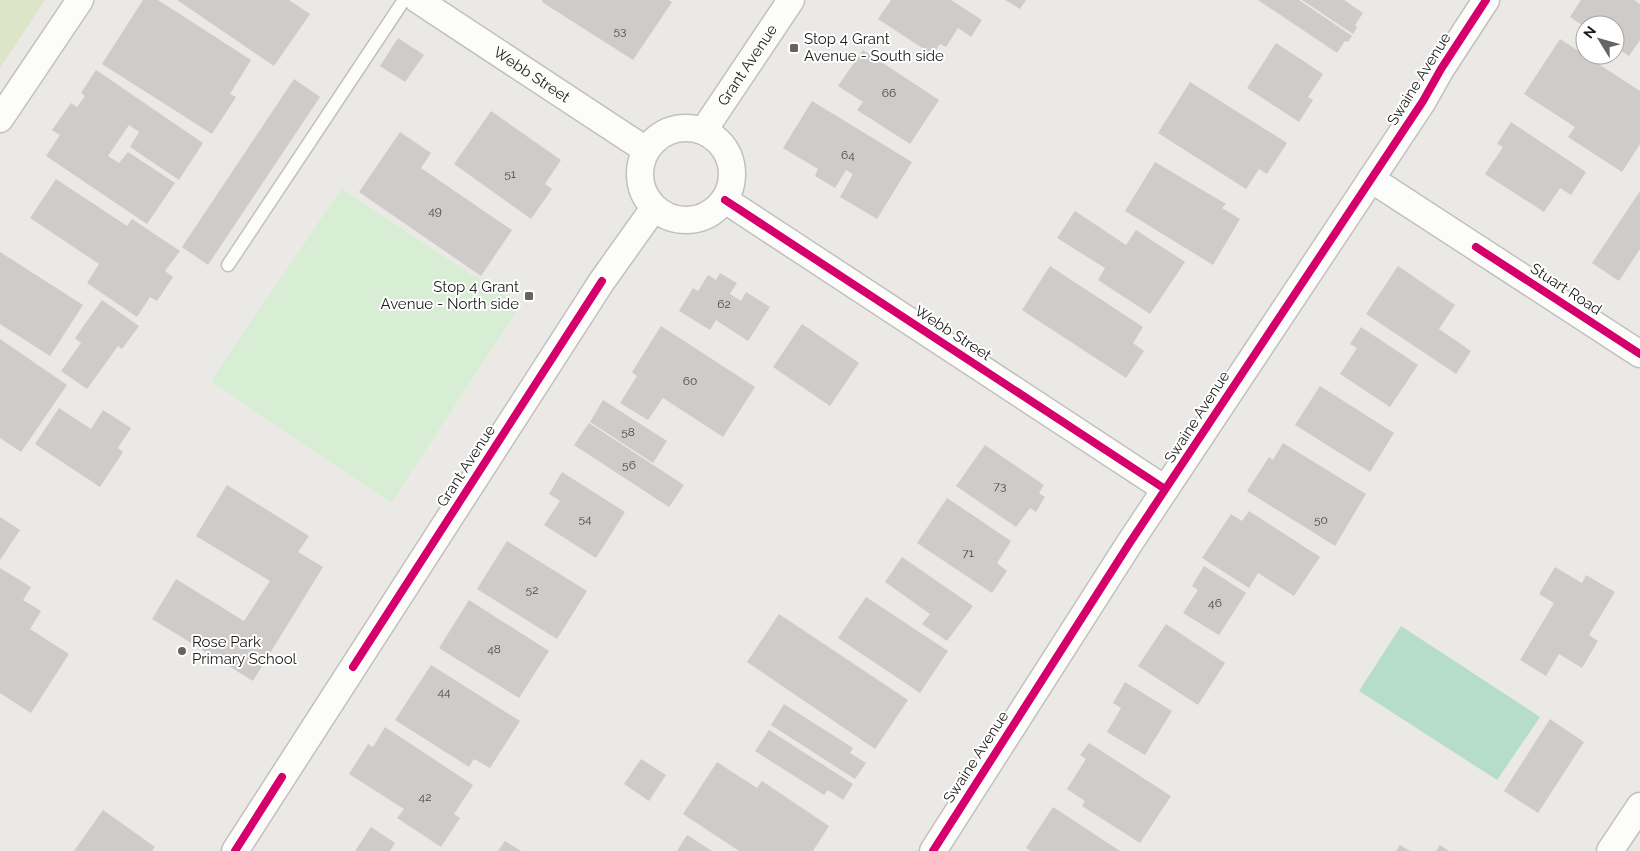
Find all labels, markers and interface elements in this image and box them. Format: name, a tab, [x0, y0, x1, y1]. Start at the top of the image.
north arrow	[1575, 15, 1625, 65]
street label: Grant Avenue	[714, 21, 781, 109]
text: N	[1580, 23, 1599, 41]
house number: 53	[614, 24, 626, 38]
street label: Swaine Avenue	[1383, 29, 1455, 129]
place label: Stop 4 Grant Avenue - South side	[804, 30, 944, 65]
marker: Stop 4 Grant Avenue - South side	[788, 42, 800, 54]
street label: Webb Street	[490, 43, 573, 106]
house number: 66	[882, 86, 896, 100]
house number: 64	[841, 148, 855, 162]
house number: 51	[504, 167, 516, 181]
house number: 49	[428, 204, 442, 218]
street label: Stuart Road	[1527, 259, 1605, 319]
place label: Stop 4 Grant Avenue - North side	[380, 278, 519, 313]
marker: Stop 4 Grant Avenue - North side	[523, 290, 535, 302]
house number: 62	[717, 297, 731, 311]
street label: Webb Street	[911, 302, 995, 364]
street label: Swaine Avenue	[1161, 368, 1233, 466]
house number: 60	[683, 374, 697, 388]
street label: Grant Avenue	[433, 422, 499, 510]
house number: 58	[621, 425, 635, 439]
house number: 56	[622, 458, 636, 472]
house number: 73	[994, 479, 1006, 493]
house number: 54	[578, 512, 592, 526]
house number: 50	[1314, 513, 1328, 527]
house number: 71	[962, 546, 974, 560]
house number: 52	[526, 583, 538, 597]
house number: 46	[1208, 596, 1222, 610]
place label: Rose Park Primary School	[192, 633, 298, 668]
house number: 48	[487, 642, 501, 656]
marker: Rose Park Primary School	[176, 645, 188, 657]
house number: 44	[437, 685, 451, 699]
street label: Swaine Avenue	[940, 708, 1012, 806]
house number: 42	[419, 790, 431, 804]

